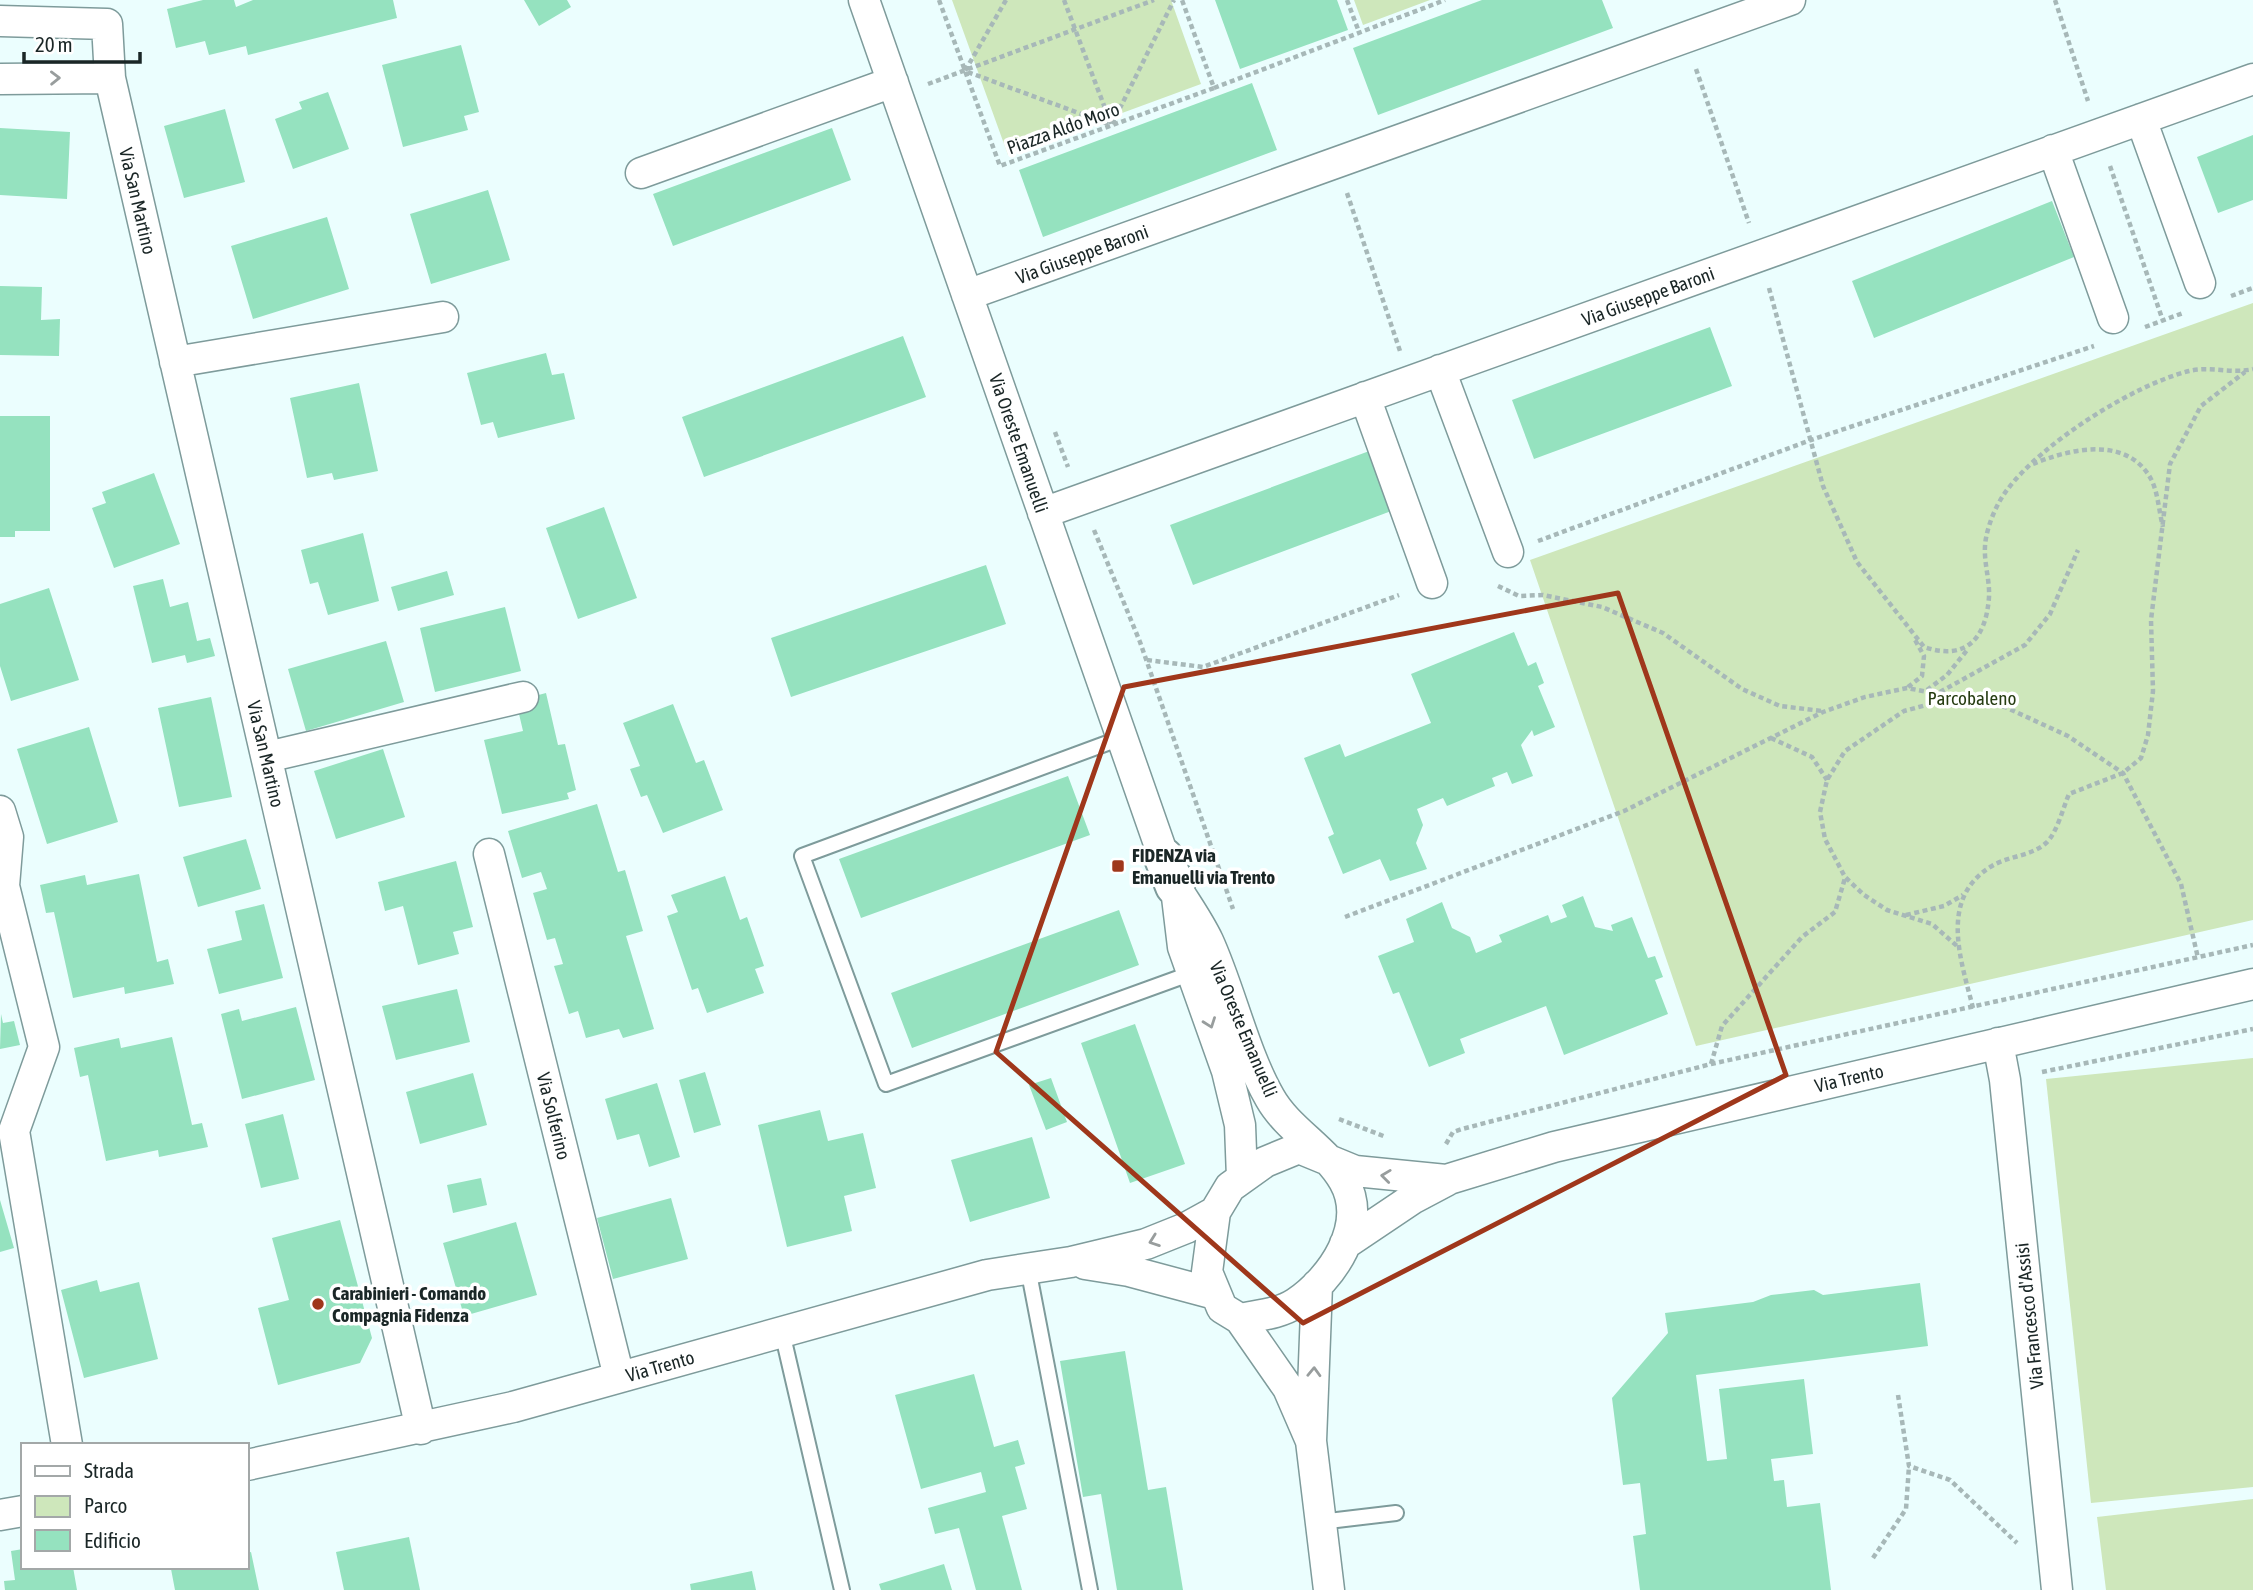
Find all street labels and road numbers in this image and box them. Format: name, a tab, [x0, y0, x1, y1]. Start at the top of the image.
street label: Piazza Aldo Moro	[1004, 97, 1122, 159]
street label: Via San Martino	[115, 146, 161, 257]
street label: Via Giuseppe Baroni	[1013, 220, 1151, 288]
street label: Via Giuseppe Baroni	[1579, 262, 1717, 330]
street label: Via Oreste Emanuelli	[985, 371, 1053, 515]
street label: Via San Martino	[243, 699, 289, 810]
street label: Via Oreste Emanuelli	[1205, 958, 1283, 1100]
street label: Via Trento	[1812, 1059, 1886, 1097]
street label: Via Solferino	[533, 1070, 575, 1162]
street label: Via Francesco d'Assisi	[2010, 1242, 2048, 1390]
street label: Via Trento	[623, 1346, 697, 1386]

